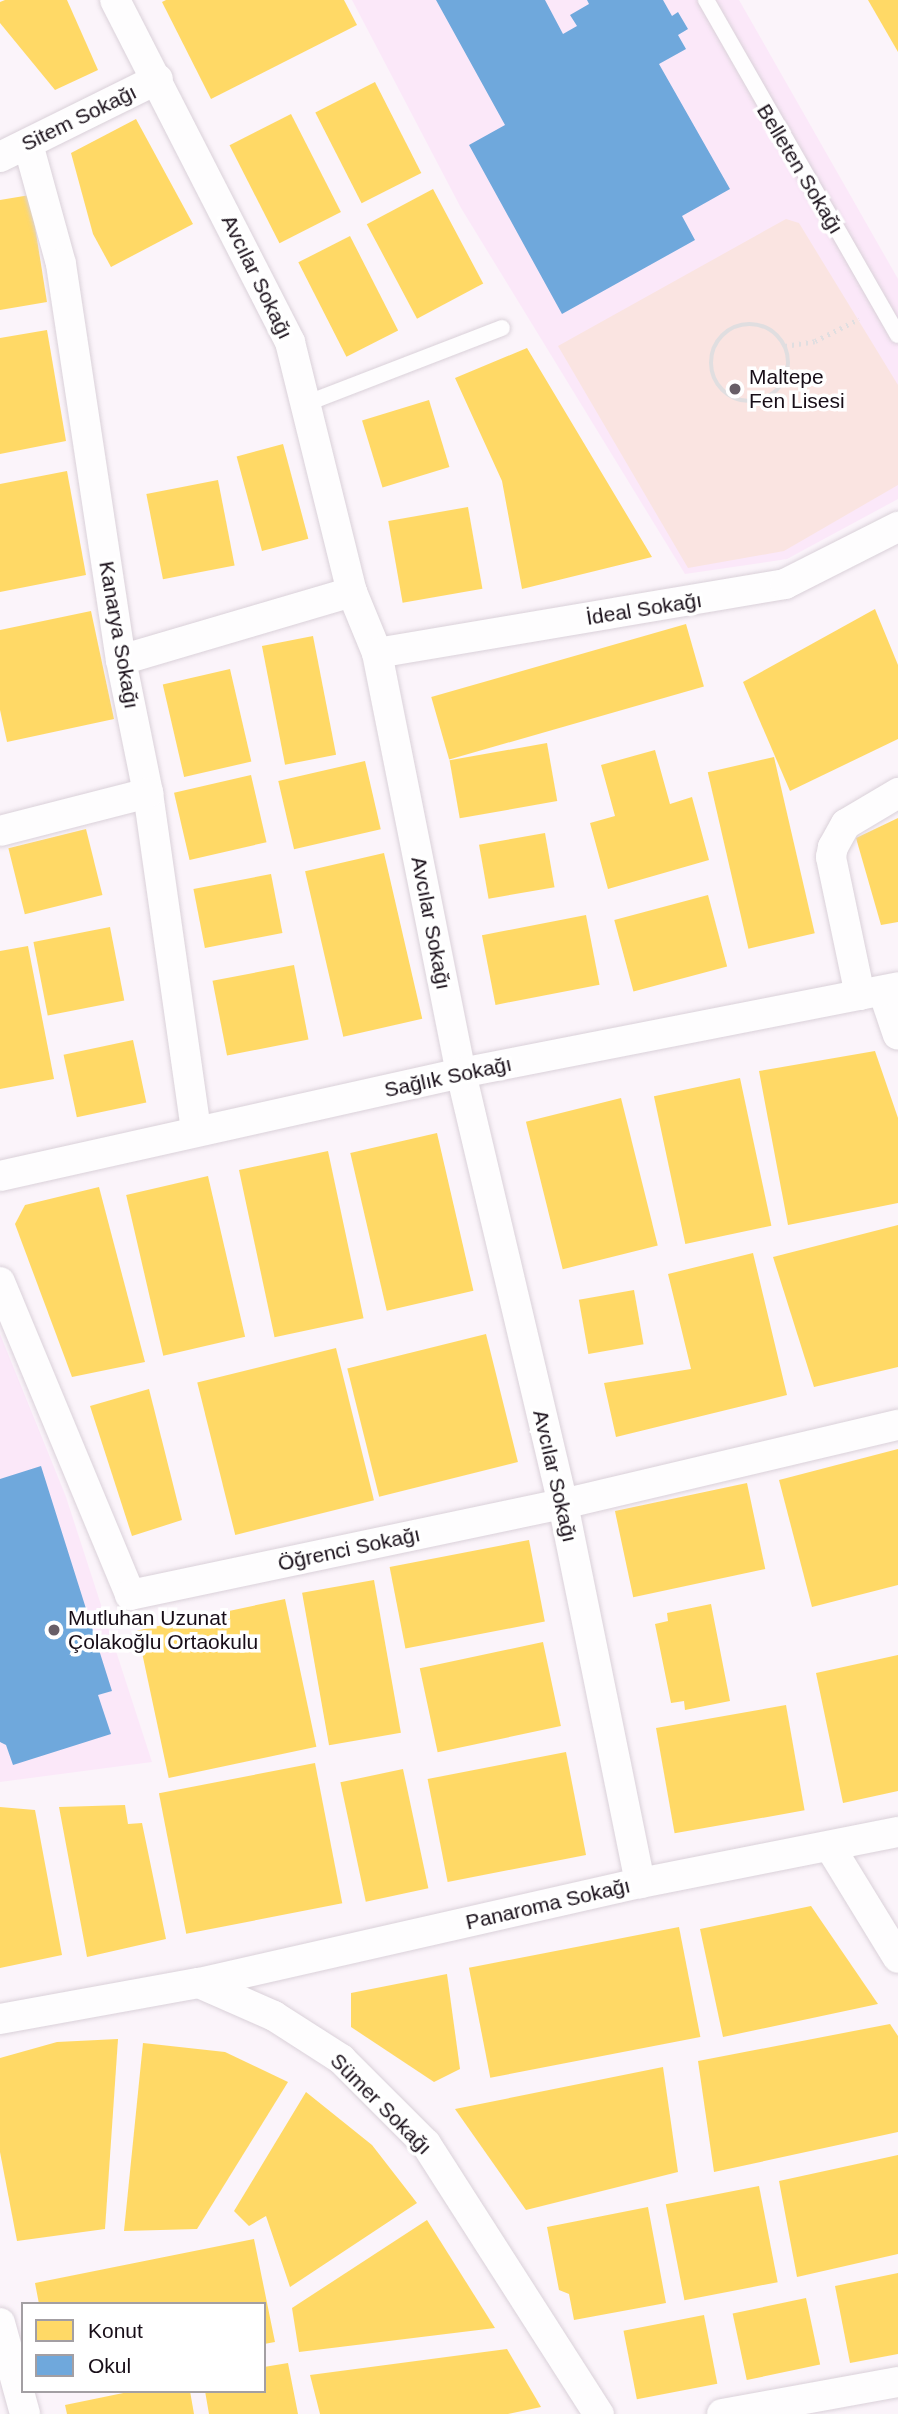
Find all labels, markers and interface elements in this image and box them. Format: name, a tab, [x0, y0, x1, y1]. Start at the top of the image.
street label: Sitem Sokağı	[17, 79, 141, 157]
street label: Belleten Sokağı	[751, 99, 849, 239]
street label: Avcılar Sokağı	[216, 211, 298, 343]
place label: Maltepe Fen Lisesi	[749, 364, 845, 414]
marker: Maltepe Fen Lisesi	[727, 381, 743, 397]
street label: Kanarya Sokağı	[94, 559, 144, 711]
street label: İdeal Sokağı	[584, 587, 704, 631]
street label: Avcılar Sokağı	[406, 854, 456, 992]
street label: Sağlık Sokağı	[382, 1051, 514, 1103]
street label: Avcılar Sokağı	[528, 1407, 582, 1545]
street label: Öğrenci Sokağı	[276, 1522, 422, 1576]
place label: Mutluhan Uzunat Çolakoğlu Ortaokulu	[68, 1605, 258, 1655]
marker: Mutluhan Uzunat Çolakoğlu Ortaokulu	[46, 1622, 62, 1638]
street label: Panaroma Sokağı	[463, 1873, 633, 1935]
street label: Sümer Sokağı	[325, 2048, 437, 2160]
legend	[21, 2302, 266, 2393]
text: Konut	[88, 2319, 143, 2342]
text: Okul	[88, 2354, 131, 2377]

